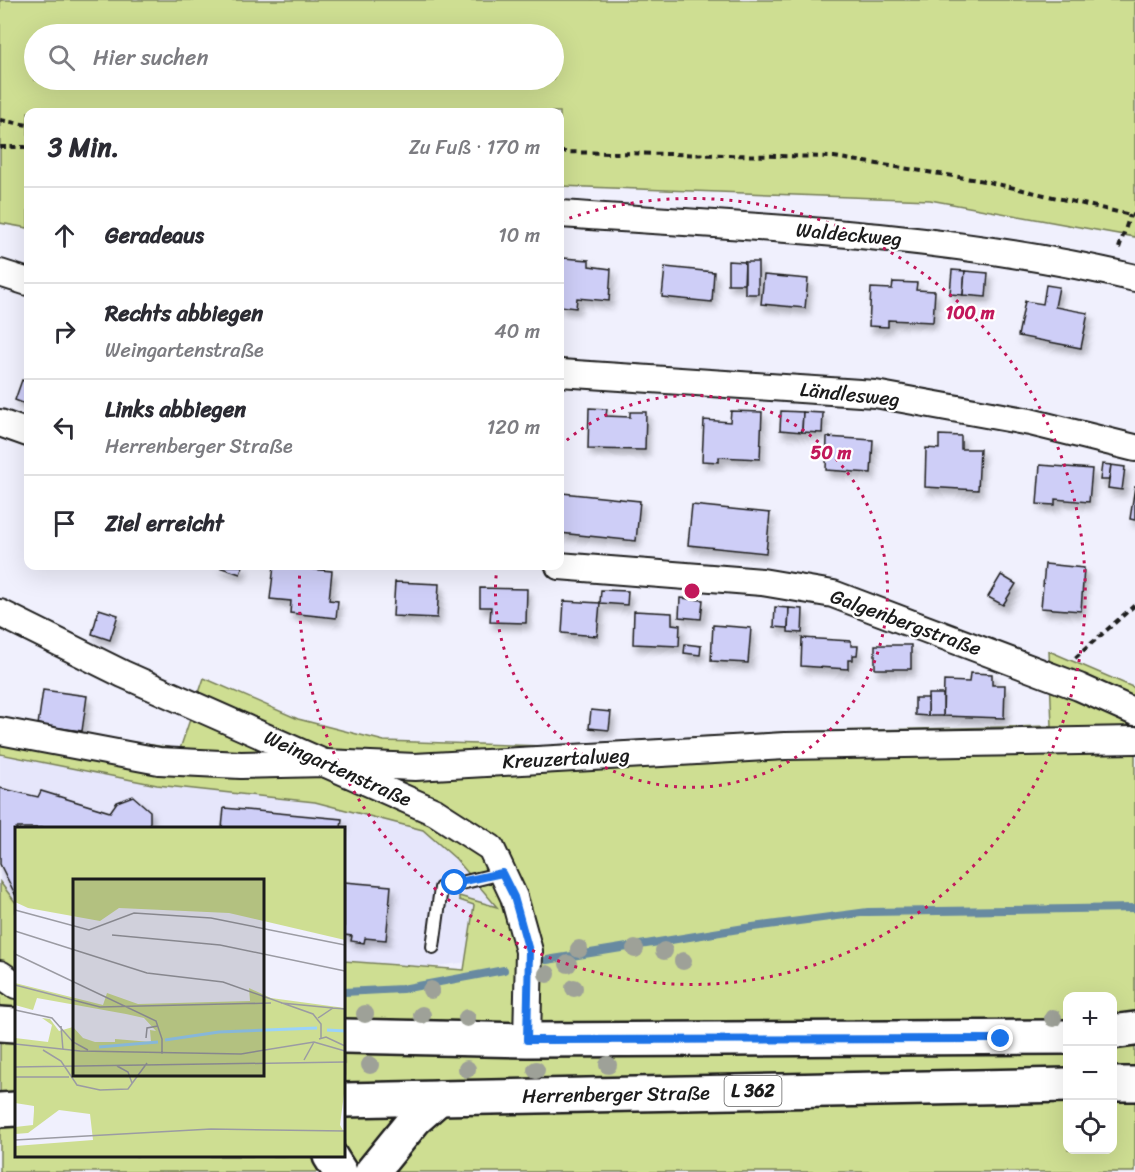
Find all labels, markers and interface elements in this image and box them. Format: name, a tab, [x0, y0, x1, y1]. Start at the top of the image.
search box	[24, 24, 564, 90]
text: Hier suchen	[93, 38, 208, 77]
icon: search	[45, 41, 78, 74]
text: 3 Min.	[48, 124, 119, 170]
text: Zu Fuß · 170 m	[409, 130, 540, 165]
street label: Waldeckweg	[795, 212, 903, 257]
text: Geradeaus	[105, 216, 204, 255]
text: 10 m	[498, 218, 540, 253]
icon: ahead	[48, 219, 81, 252]
text: Rechts abbiegen	[105, 294, 263, 333]
text: 100 m	[946, 297, 995, 329]
text: 40 m	[494, 314, 540, 349]
icon: right	[48, 315, 81, 348]
text: Weingartenstraße	[105, 333, 264, 368]
street label: Ländlesweg	[798, 372, 901, 417]
text: Links abbiegen	[105, 390, 246, 429]
text: 120 m	[487, 410, 540, 445]
icon: left	[48, 411, 81, 444]
text: Herrenberger Straße	[105, 429, 293, 464]
text: 50 m	[811, 437, 852, 469]
text: Ziel erreicht	[105, 504, 224, 543]
icon: arrive	[48, 507, 81, 540]
street label: Galgenbergstraße	[825, 579, 986, 666]
centre of rings	[682, 581, 702, 601]
street label: Weingartenstraße	[258, 720, 418, 817]
street label: Kreuzertalweg	[502, 738, 631, 779]
inset map	[15, 827, 345, 1157]
route start	[441, 869, 467, 895]
map controls	[1063, 992, 1117, 1154]
button: +	[1063, 992, 1117, 1046]
route end	[987, 1025, 1013, 1051]
button: −	[1063, 1046, 1117, 1100]
street label: Herrenberger Straße	[522, 1075, 710, 1114]
road number: L 362	[724, 1076, 782, 1106]
button: locate	[1063, 1100, 1117, 1154]

